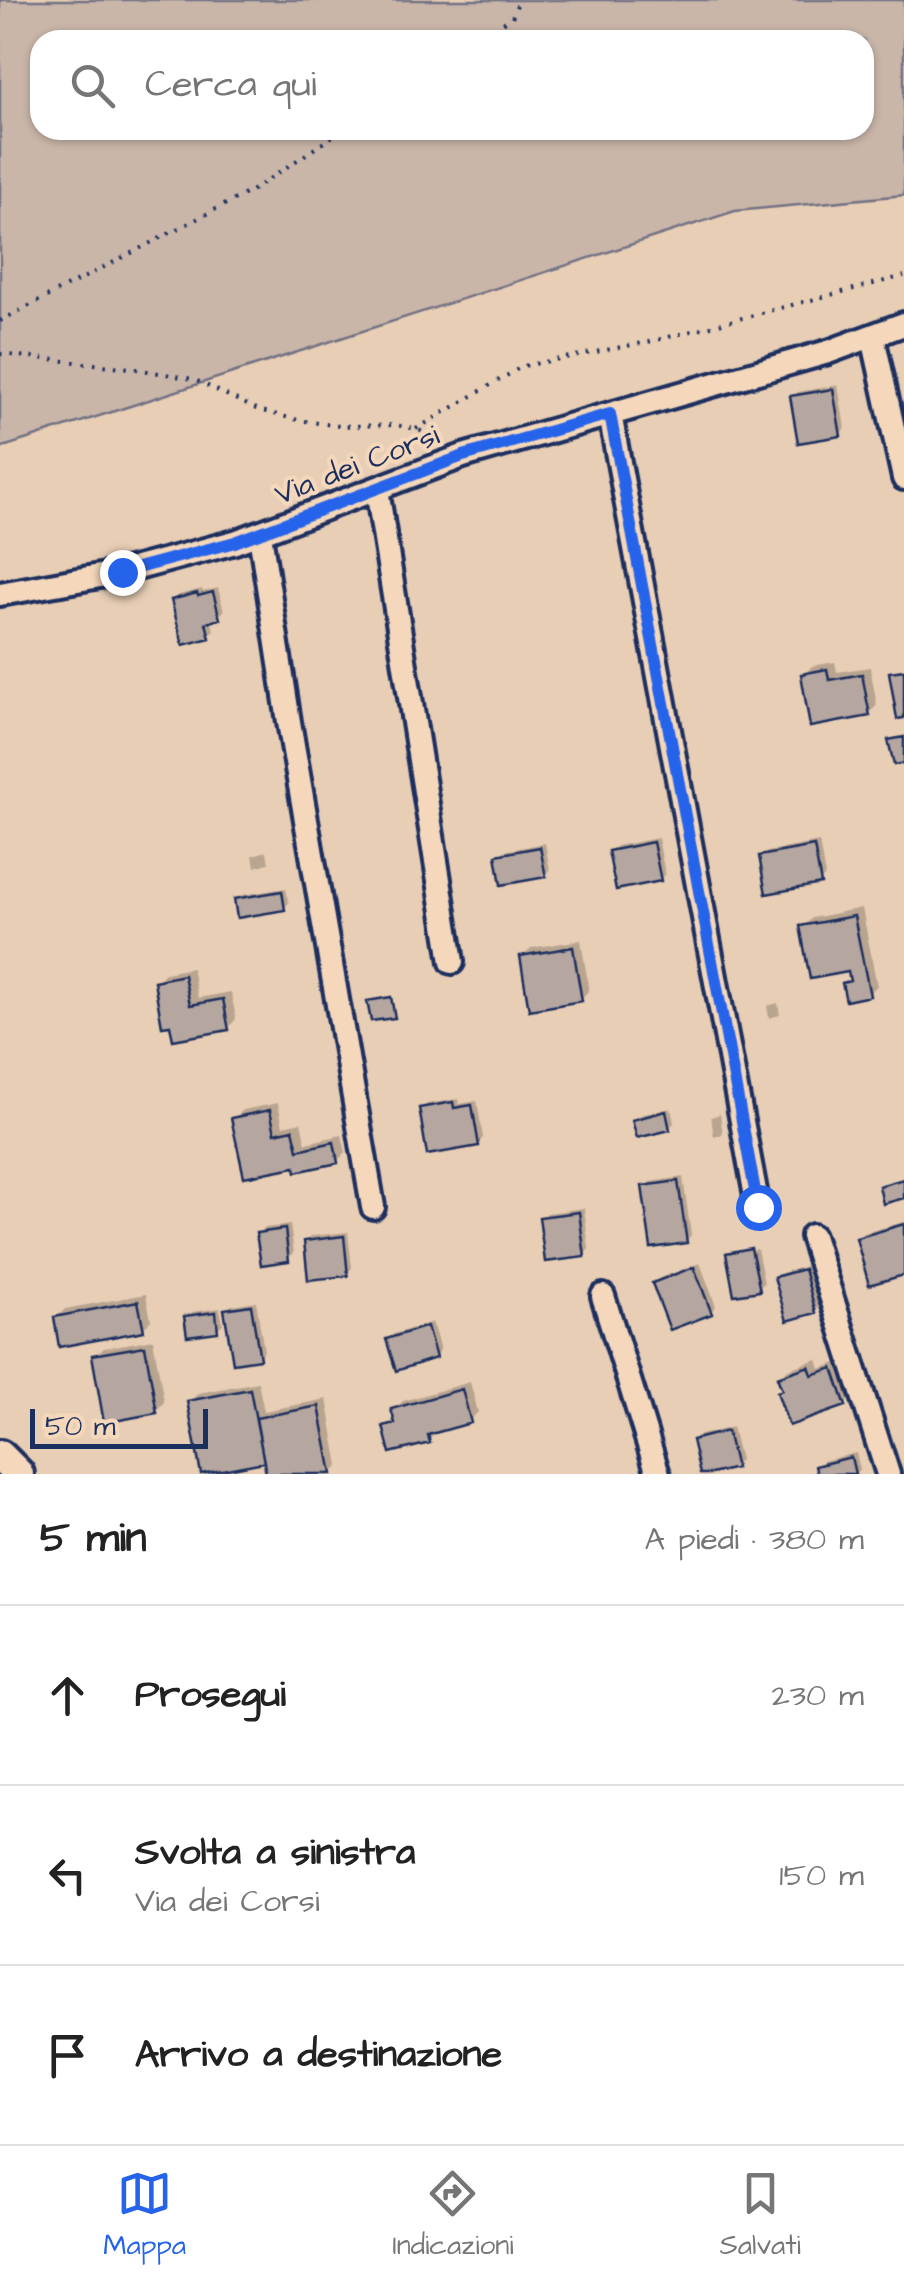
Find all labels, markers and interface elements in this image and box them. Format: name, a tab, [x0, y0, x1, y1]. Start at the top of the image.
search box	[30, 30, 874, 140]
icon: search	[65, 58, 120, 113]
text: Cerca qui	[145, 59, 317, 111]
street label: Via dei Corsi	[269, 414, 446, 516]
route end	[100, 550, 146, 596]
route start	[736, 1185, 782, 1231]
scale bar	[30, 1404, 208, 1448]
text: 50 m	[45, 1407, 116, 1446]
text: 5 min	[40, 1510, 147, 1568]
text: A piedi · 380 m	[644, 1517, 864, 1562]
icon: ahead	[40, 1668, 95, 1723]
text: Prosegui	[135, 1669, 286, 1721]
text: 230 m	[772, 1673, 864, 1718]
text: Svolta a sinistra	[135, 1827, 415, 1879]
icon: left	[40, 1848, 95, 1903]
text: 150 m	[779, 1853, 864, 1898]
text: Via dei Corsi	[135, 1879, 320, 1924]
icon: arrive	[40, 2028, 95, 2083]
text: Arrivo a destinazione	[135, 2029, 502, 2081]
tab: Mappa	[103, 2166, 186, 2265]
tab: Indicazioni	[392, 2166, 513, 2265]
tab: Salvati	[720, 2166, 801, 2265]

